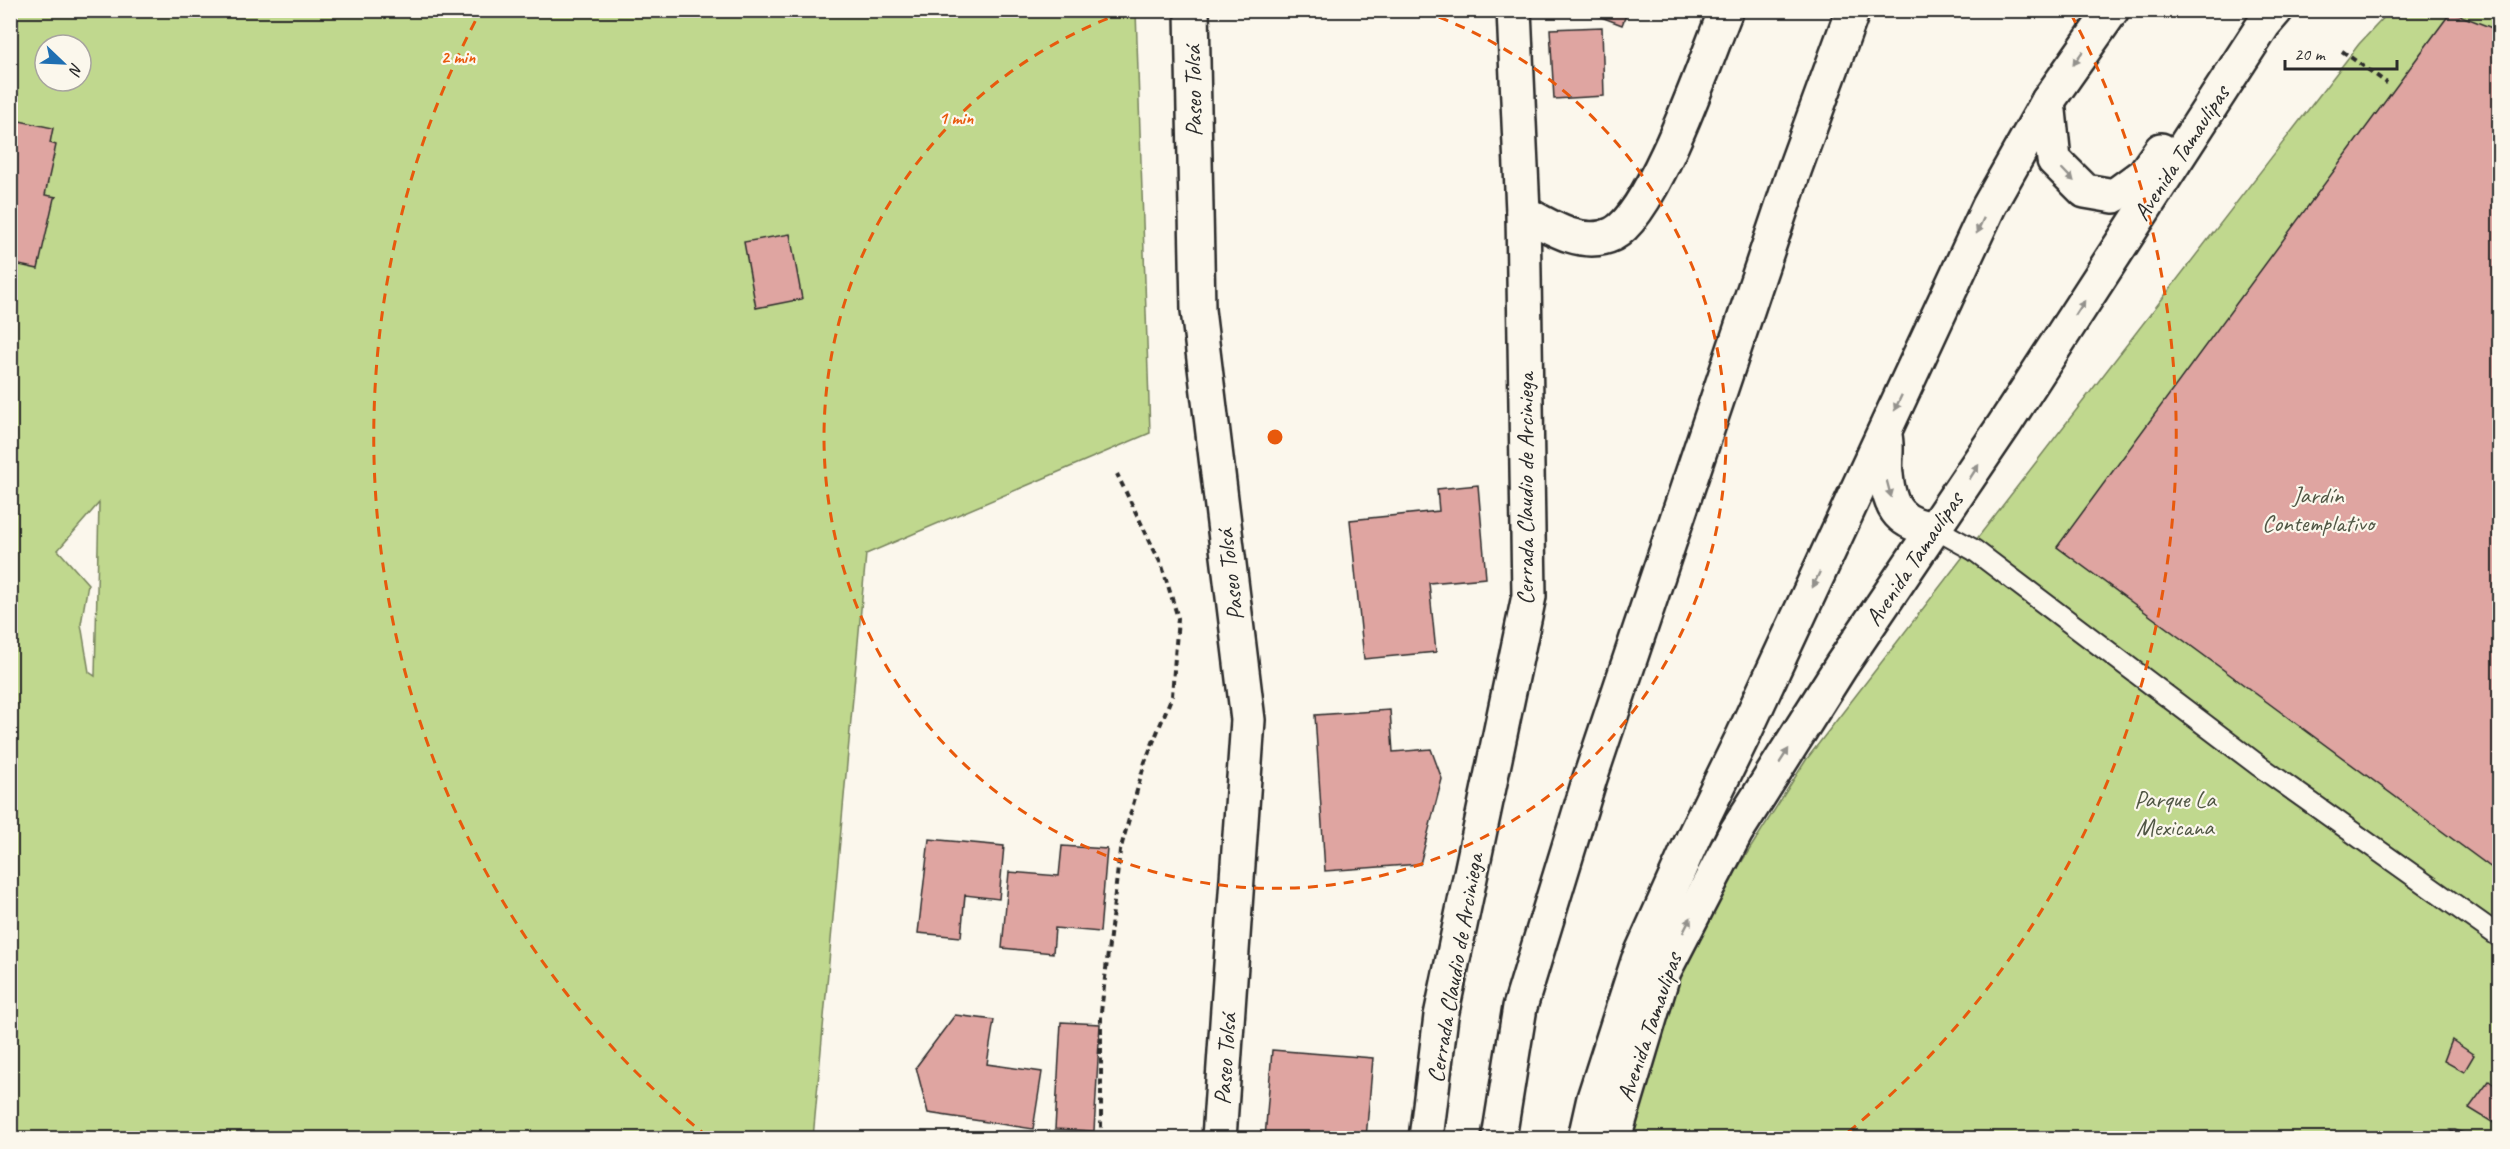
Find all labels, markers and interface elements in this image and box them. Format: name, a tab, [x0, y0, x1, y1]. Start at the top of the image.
north arrow	[33, 33, 93, 93]
scale bar	[2285, 33, 2398, 71]
street label: Paseo Tolsá	[1177, 43, 1209, 137]
text: 20 m	[2294, 43, 2327, 65]
text: 2 min	[441, 46, 476, 68]
one-way arrow	[2073, 51, 2085, 66]
text: N	[64, 60, 87, 80]
street label: Avenida Tamaulipas	[2126, 78, 2237, 226]
text: 1 min	[939, 107, 974, 129]
one-way arrow	[2061, 168, 2075, 183]
one-way arrow	[1975, 217, 1984, 234]
one-way arrow	[2075, 300, 2086, 316]
street label: Cerrada Claudio de Arciniega	[1510, 371, 1540, 605]
one-way arrow	[1893, 394, 1902, 411]
centre of rings	[1265, 427, 1285, 447]
one-way arrow	[1968, 464, 1980, 480]
one-way arrow	[1885, 480, 1895, 498]
park label: Jardín Contemplativo	[2262, 480, 2376, 538]
street label: Avenida Tamaulipas	[1858, 484, 1971, 632]
street label: Paseo Tolsá	[1209, 525, 1250, 622]
one-way arrow	[1811, 571, 1820, 588]
one-way arrow	[1778, 748, 1789, 764]
park label: Parque La Mexicana	[2134, 784, 2217, 842]
street label: Cerrada Claudio de Arciniega	[1420, 849, 1490, 1085]
one-way arrow	[1682, 916, 1692, 933]
street label: Avenida Tamaulipas	[1610, 946, 1689, 1105]
street label: Paseo Tolsá	[1207, 1010, 1243, 1106]

